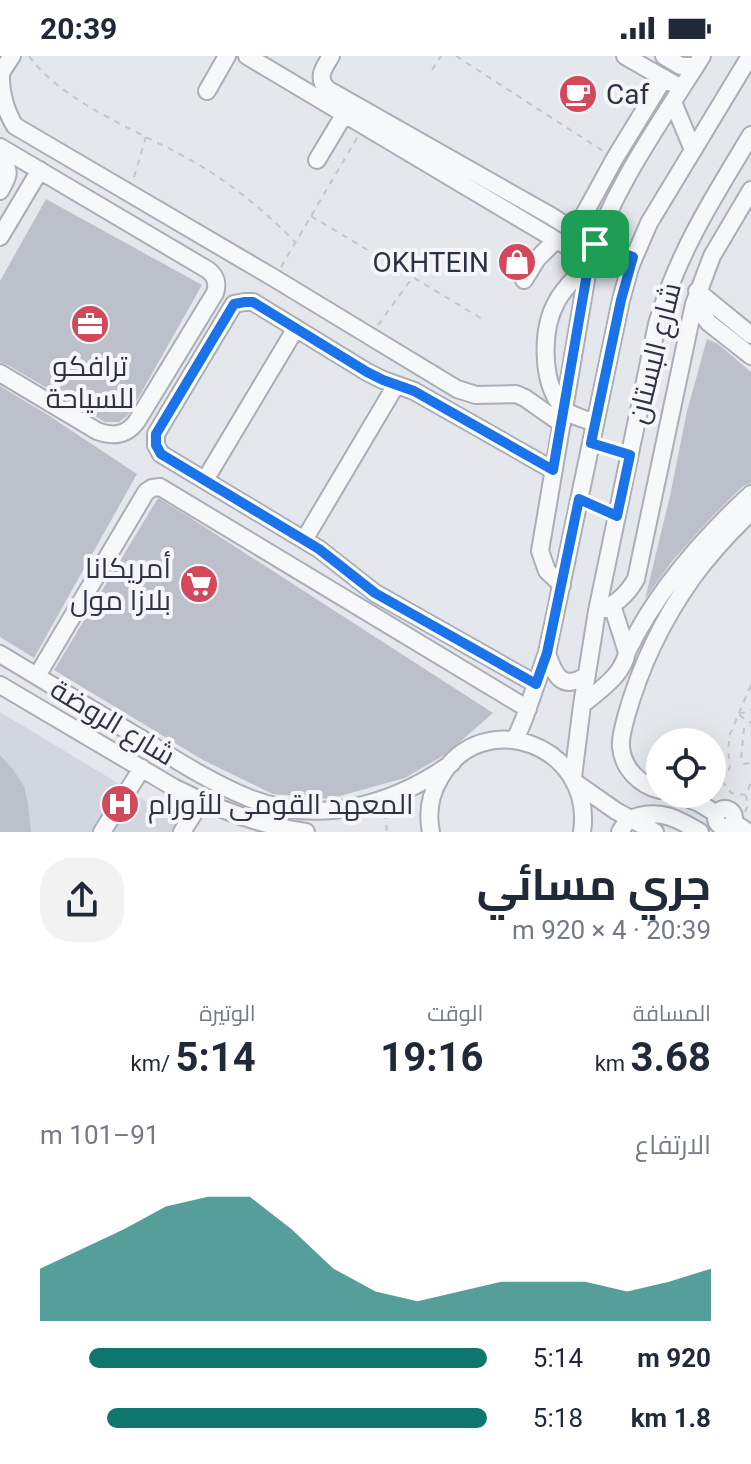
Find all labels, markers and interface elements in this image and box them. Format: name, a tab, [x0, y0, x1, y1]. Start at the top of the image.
text: 20:39	[40, 11, 117, 46]
cafe icon: Caf	[557, 73, 599, 115]
place label: Caf	[606, 78, 649, 111]
pin	[561, 210, 629, 278]
icon: arrive	[573, 222, 617, 266]
shop icon: OKHTEIN	[496, 241, 538, 283]
place label: OKHTEIN	[372, 246, 489, 279]
street label: شارع البستان	[621, 279, 690, 427]
office icon: ترافكو للسياحة	[69, 303, 111, 345]
place label: ترافكو للسياحة	[46, 350, 134, 415]
place label: أمريكانا بلازا مول	[70, 551, 171, 617]
supermarket icon: أمريكانا بلازا مول	[178, 563, 220, 605]
street label: شارع الروضة	[44, 672, 181, 774]
map controls	[646, 728, 726, 808]
button: locate	[646, 728, 726, 808]
hospital icon: المعهد القومى للأورام	[99, 783, 141, 825]
place label: المعهد القومى للأورام	[148, 788, 414, 824]
button: share	[40, 858, 124, 942]
text: جري مسائي	[477, 859, 711, 911]
text: 20:39 · 4 × 920 m	[512, 915, 711, 945]
text: الوتيرة	[199, 1001, 256, 1026]
text: الوقت	[427, 1001, 483, 1026]
text: المسافة	[633, 1001, 711, 1026]
text: 5:14	[176, 1034, 256, 1081]
text: 19:16	[380, 1034, 483, 1081]
text: 3.68	[631, 1034, 711, 1081]
text: /km	[131, 1051, 176, 1076]
text: km	[595, 1051, 631, 1076]
text: 91–101 m	[40, 1120, 159, 1150]
text: الارتفاع	[635, 1130, 711, 1160]
text: 5:14	[533, 1343, 583, 1373]
text: 920 m	[637, 1343, 711, 1373]
text: 5:18	[533, 1403, 583, 1433]
text: 1.8 km	[631, 1403, 711, 1433]

